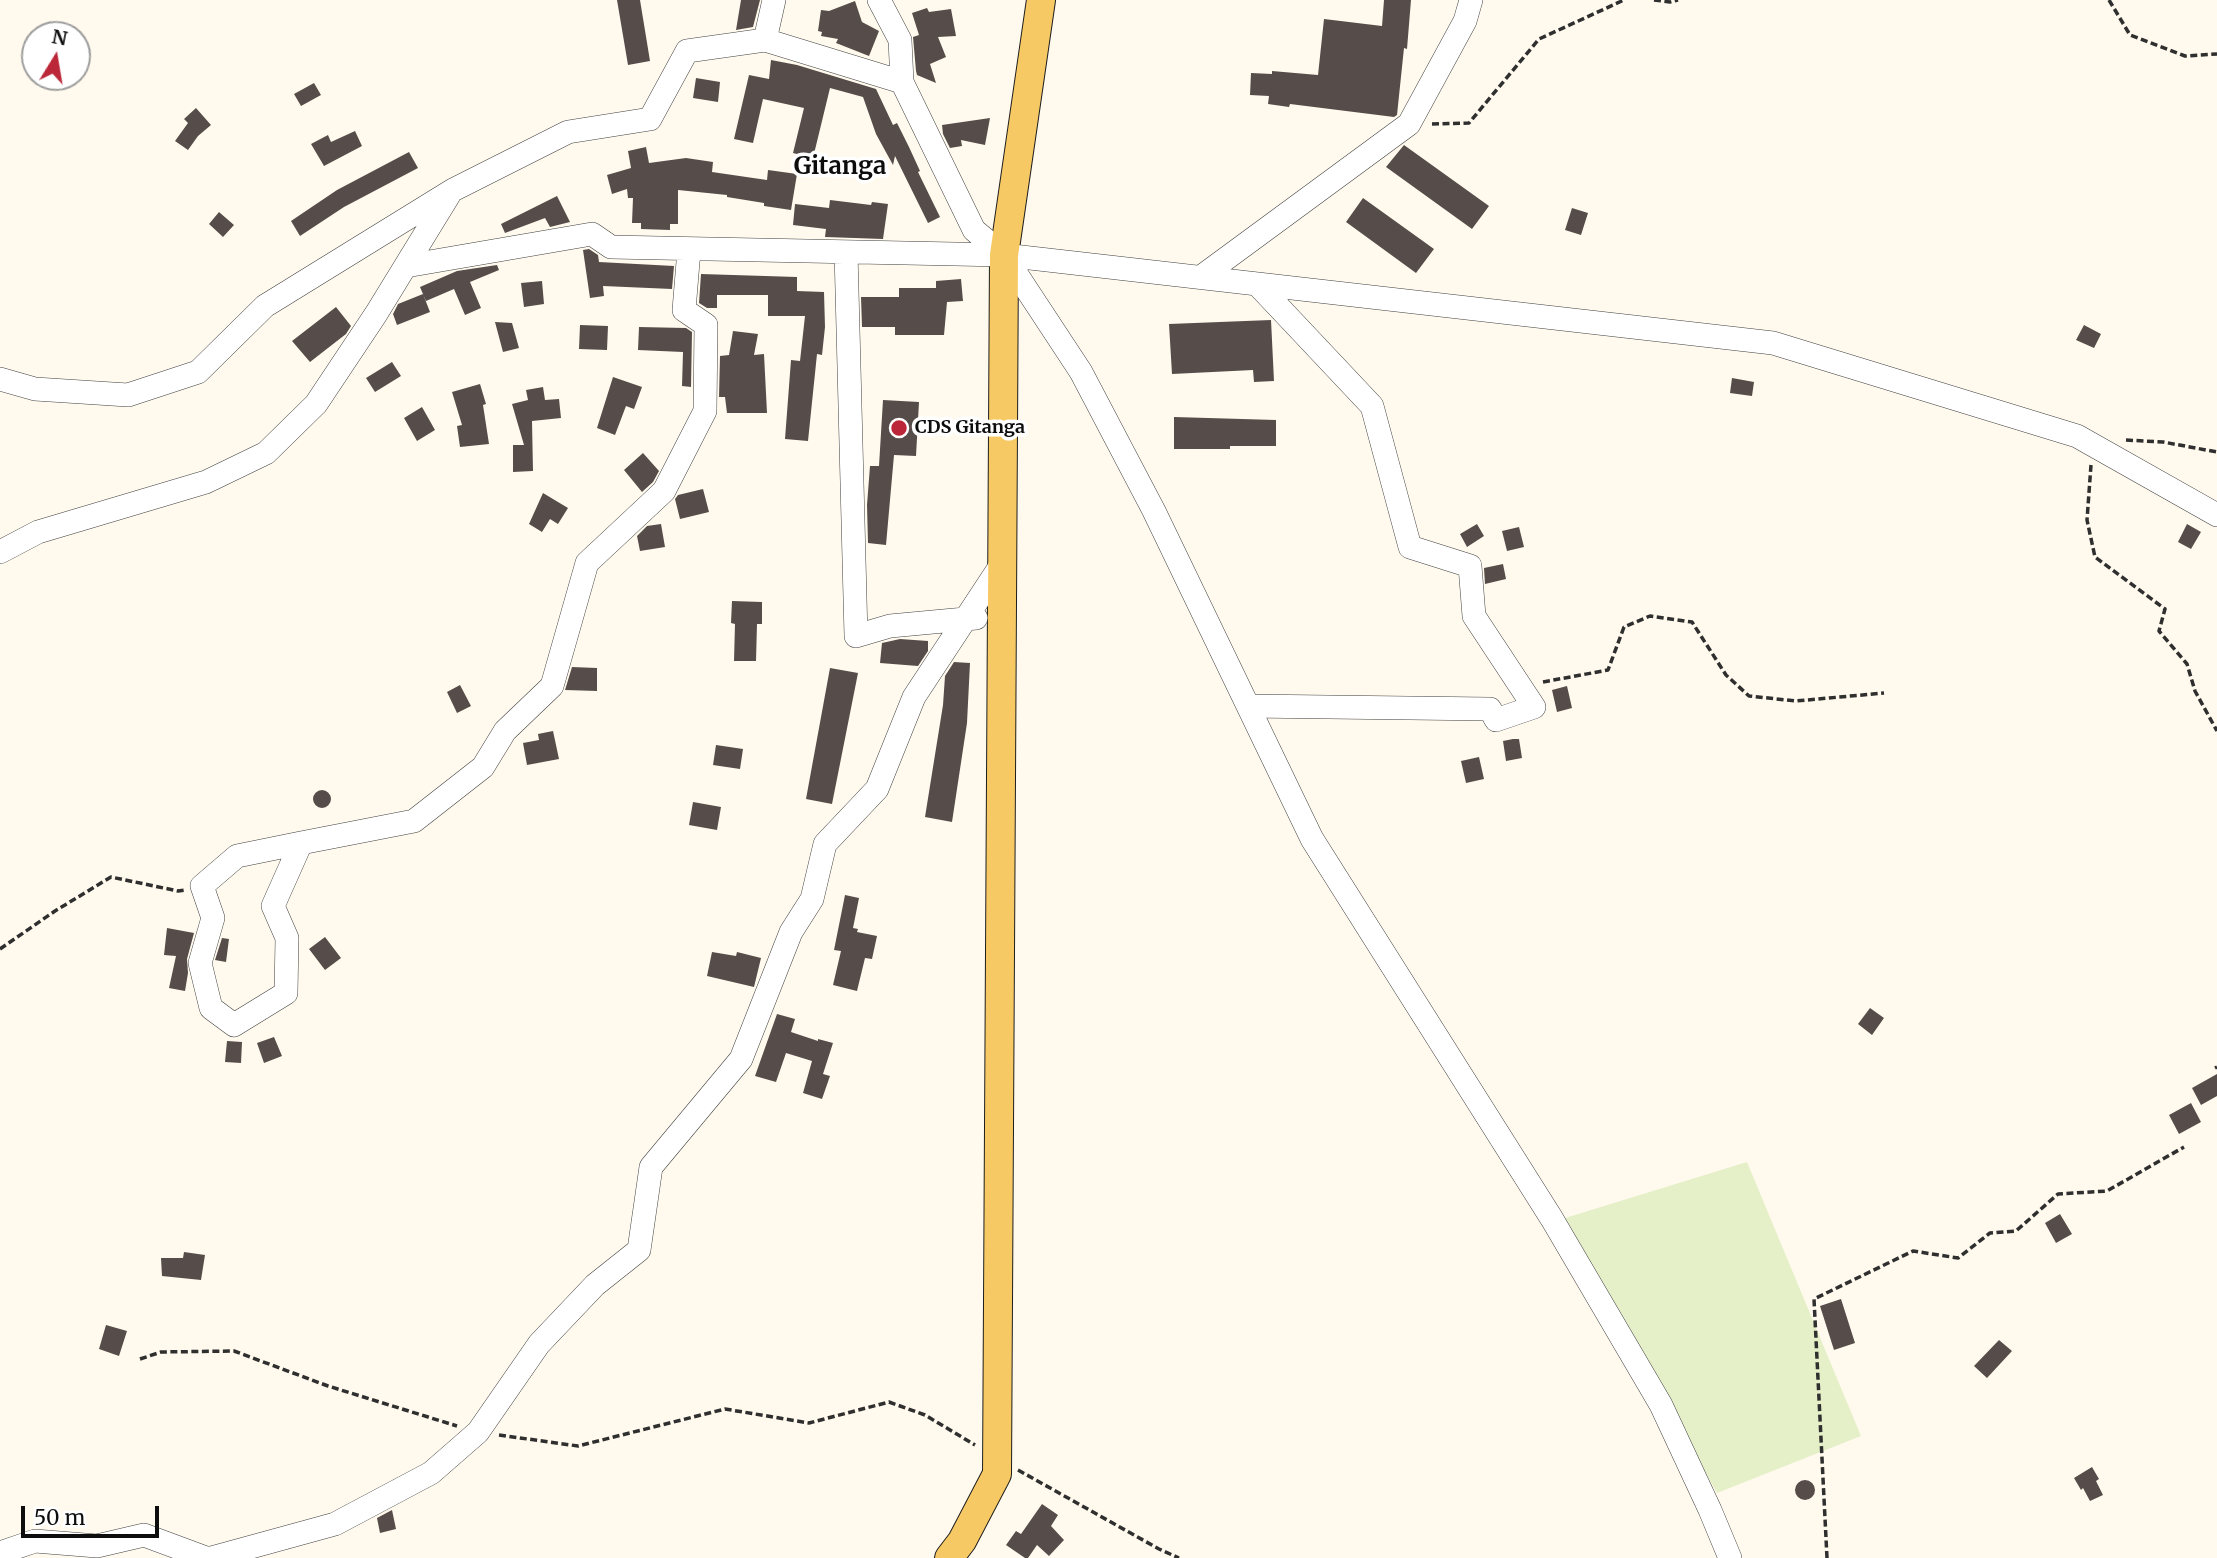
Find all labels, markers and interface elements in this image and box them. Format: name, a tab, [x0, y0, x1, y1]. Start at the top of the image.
north arrow	[21, 21, 91, 91]
text: N	[50, 24, 69, 51]
district label: Gitanga	[794, 153, 886, 181]
place label: CDS Gitanga	[915, 417, 1025, 439]
marker: CDS Gitanga	[889, 418, 909, 438]
scale bar	[24, 1492, 163, 1536]
text: 50 m	[34, 1504, 85, 1531]

